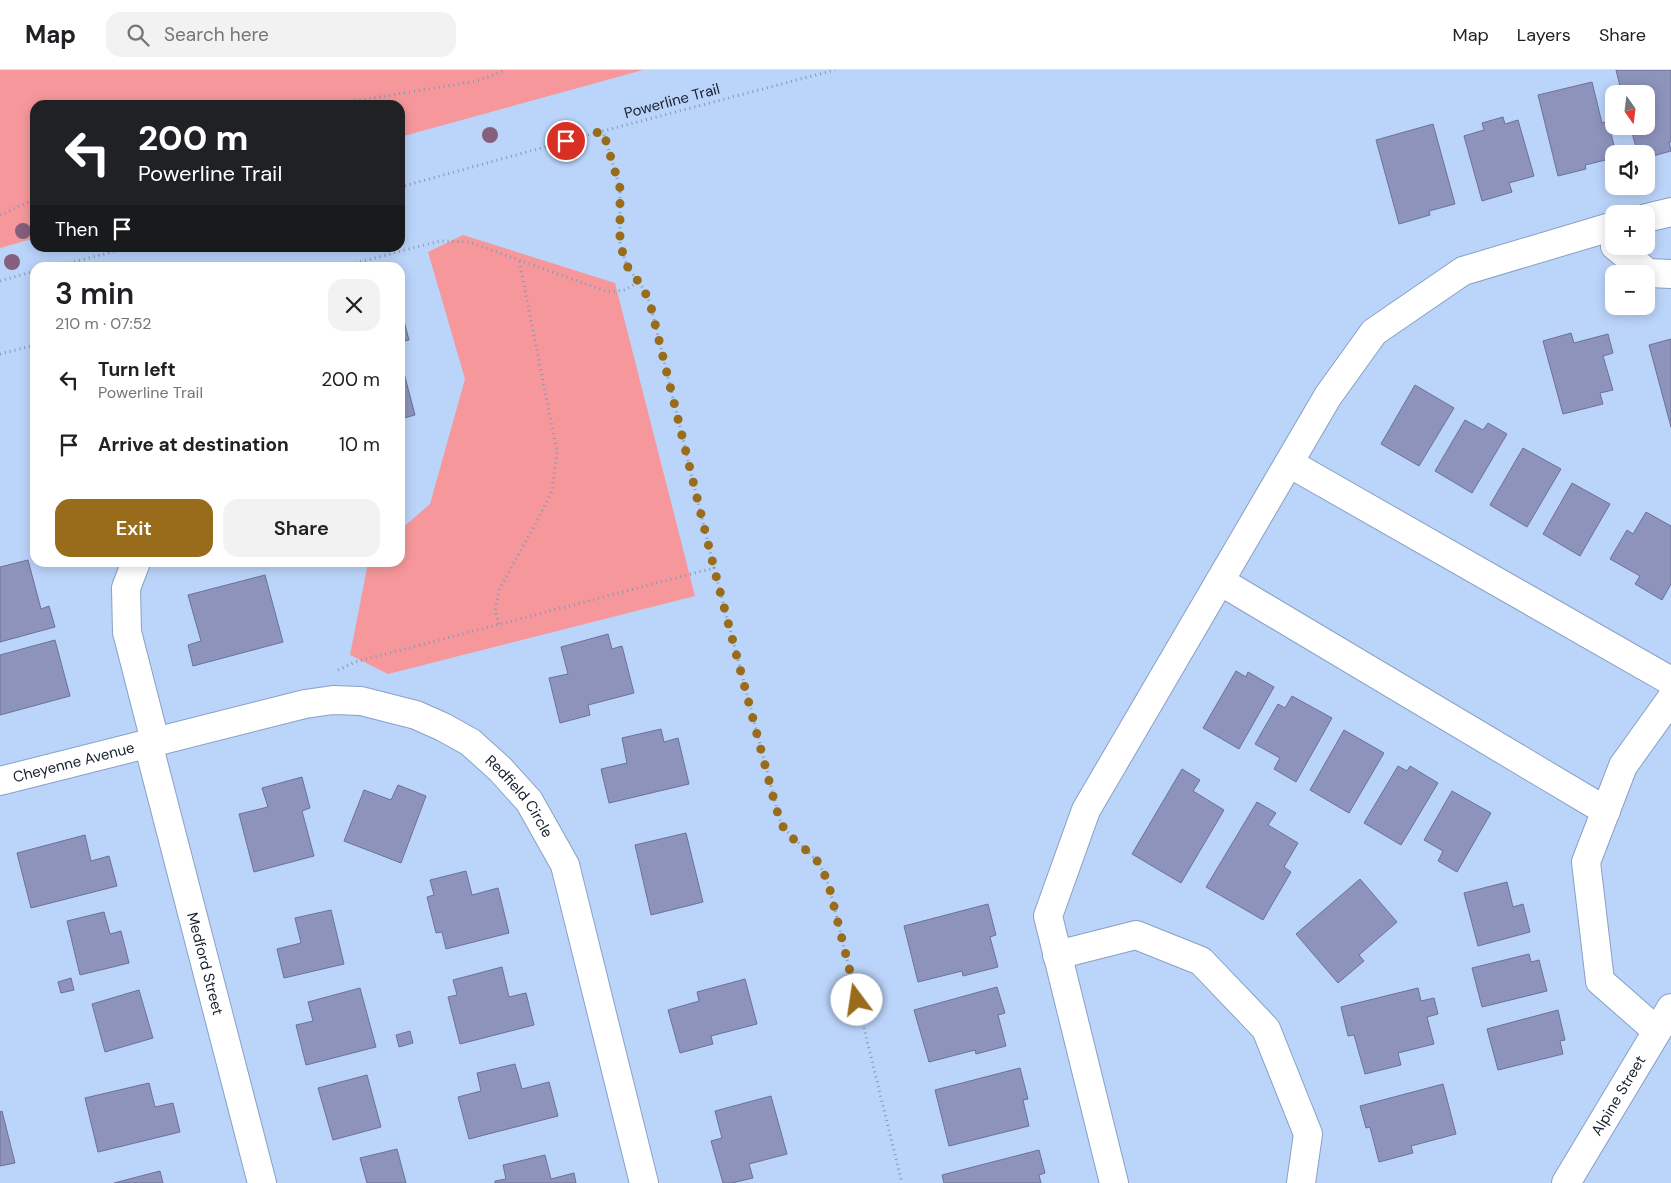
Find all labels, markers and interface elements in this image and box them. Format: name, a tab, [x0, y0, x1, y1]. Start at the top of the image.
search box	[106, 12, 456, 57]
text: Map	[25, 19, 76, 50]
icon: search	[124, 21, 152, 49]
text: Search here	[164, 22, 269, 47]
text: Map	[1453, 23, 1489, 47]
text: Layers	[1517, 23, 1571, 47]
text: Share	[1599, 23, 1646, 47]
street label: Powerline Trail	[622, 79, 722, 123]
north arrow	[1605, 85, 1655, 135]
map controls	[1605, 85, 1655, 315]
text: 200 m	[138, 115, 249, 161]
icon: left	[55, 120, 120, 185]
pin	[545, 120, 587, 162]
icon: arrive	[552, 127, 580, 155]
button: sound	[1605, 145, 1655, 195]
text: Powerline Trail	[138, 159, 282, 188]
button: +	[1605, 205, 1655, 255]
icon: arrive	[108, 215, 136, 243]
text: Then	[55, 217, 98, 242]
button: −	[1605, 265, 1655, 315]
text: 3 min	[55, 274, 134, 313]
button: close	[328, 279, 380, 331]
text: 210 m · 07:52	[55, 313, 152, 334]
text: Turn left	[98, 357, 176, 382]
icon: left	[55, 366, 83, 394]
text: 200 m	[321, 367, 380, 392]
text: Powerline Trail	[98, 382, 203, 403]
icon: arrive	[55, 431, 83, 459]
text: Arrive at destination	[98, 432, 289, 457]
text: 10 m	[339, 432, 380, 457]
button: Exit	[55, 499, 213, 557]
button: Share	[223, 499, 380, 557]
street label: Cheyenne Avenue	[11, 737, 137, 787]
street label: Redfield Circle	[481, 750, 558, 841]
street label: Medford Street	[182, 910, 228, 1017]
position arrow	[830, 973, 882, 1025]
street label: Alpine Street	[1587, 1052, 1650, 1139]

